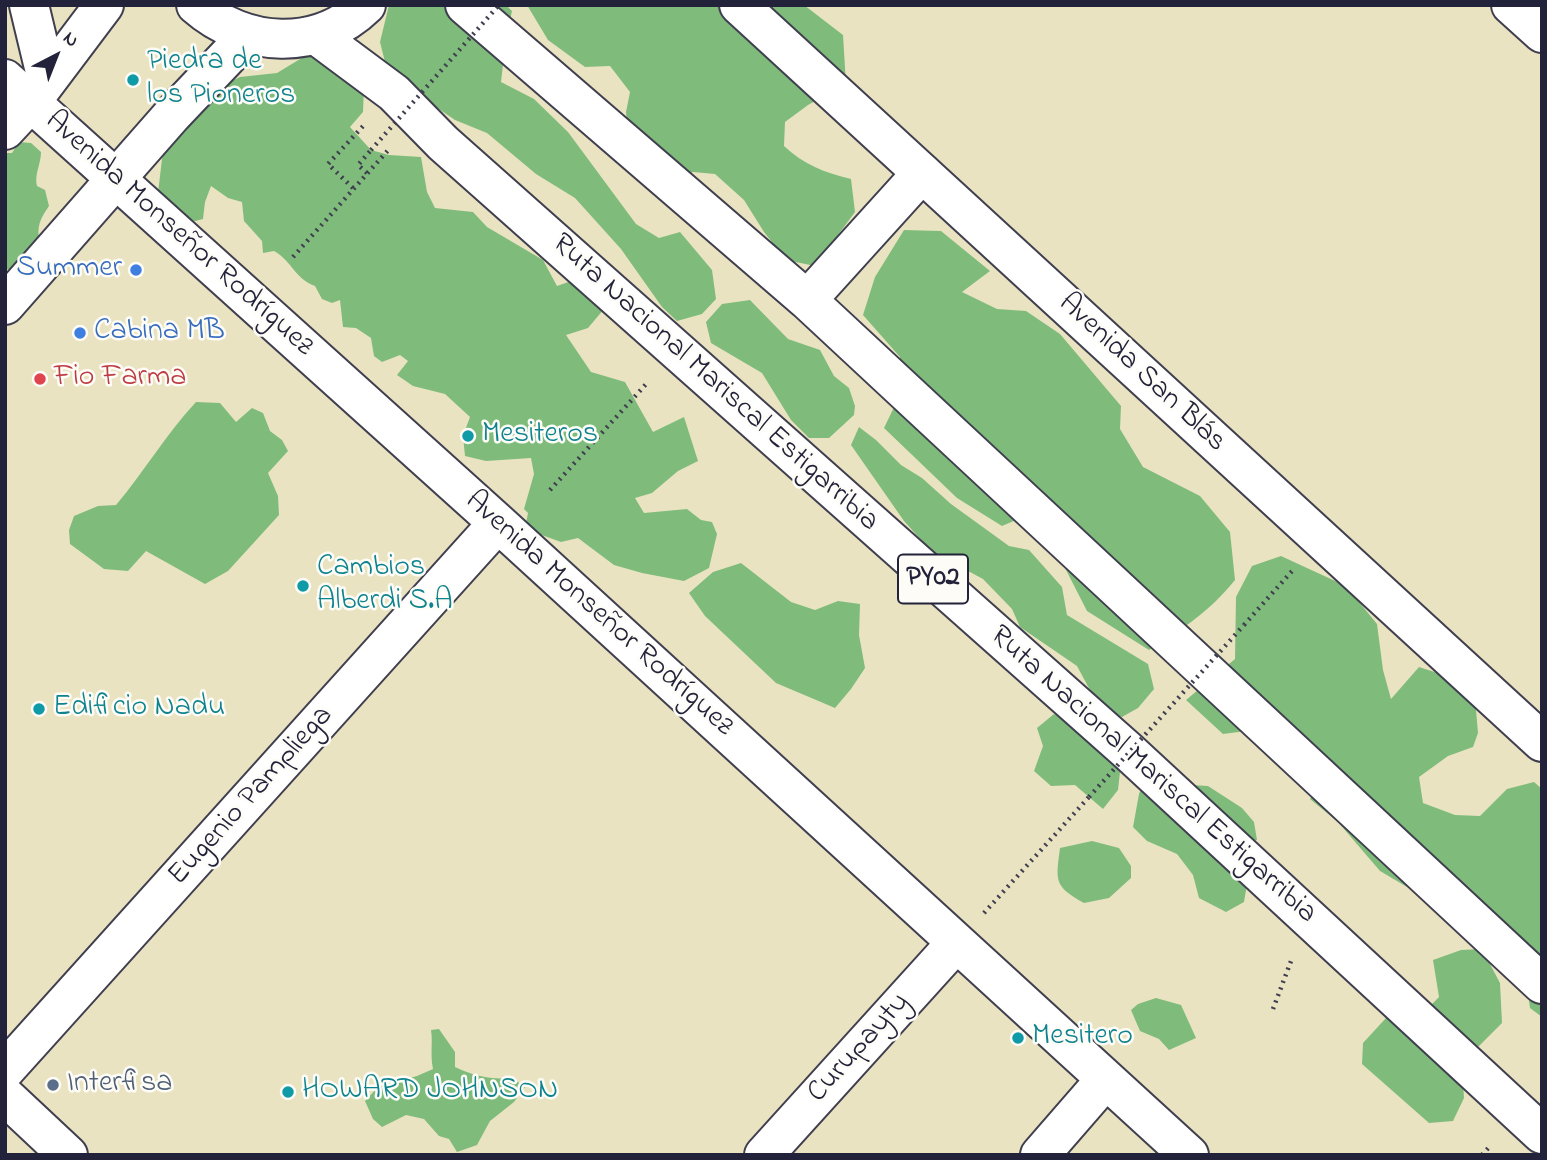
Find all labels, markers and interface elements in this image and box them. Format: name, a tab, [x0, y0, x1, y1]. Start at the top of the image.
north arrow	[21, 21, 91, 91]
text: N	[57, 26, 84, 54]
place label: Piedra de los Pioneros	[147, 45, 295, 116]
marker: Piedra de los Pioneros	[125, 72, 141, 88]
street label: Avenida Monseñor Rodríguez	[36, 105, 320, 365]
street label: Ruta Nacional Mariscal Estigarribia	[543, 227, 885, 541]
place label: Summer	[16, 252, 122, 288]
marker: Summer	[128, 262, 144, 278]
street label: Avenida San Blás	[1049, 287, 1233, 461]
place label: Cabina MB	[94, 315, 225, 351]
marker: Cabina MB	[72, 325, 88, 341]
place label: Fio Farma	[54, 361, 186, 397]
marker: Fio Farma	[32, 371, 48, 387]
place label: Mesiteros	[482, 418, 598, 454]
marker: Mesiteros	[460, 428, 476, 444]
street label: Avenida Monseñor Rodríguez	[456, 485, 740, 745]
place label: Cambios Alberdi S.A	[317, 551, 453, 622]
road number: PY02	[898, 554, 968, 604]
marker: Cambios Alberdi S.A	[295, 578, 311, 594]
street label: Ruta Nacional Mariscal Estigarribia	[981, 619, 1323, 933]
place label: Edificio Nadu	[53, 691, 225, 727]
street label: Eugenio Pampliega	[162, 700, 342, 894]
marker: Edificio Nadu	[31, 701, 47, 717]
street label: Curupayty	[801, 986, 919, 1112]
place label: Mesitero	[1032, 1020, 1133, 1056]
marker: Mesitero	[1010, 1030, 1026, 1046]
place label: Interfisa	[67, 1067, 172, 1103]
place label: HOWARD JOHNSON	[302, 1074, 558, 1110]
marker: Interfisa	[45, 1077, 61, 1093]
marker: HOWARD JOHNSON	[280, 1084, 296, 1100]

